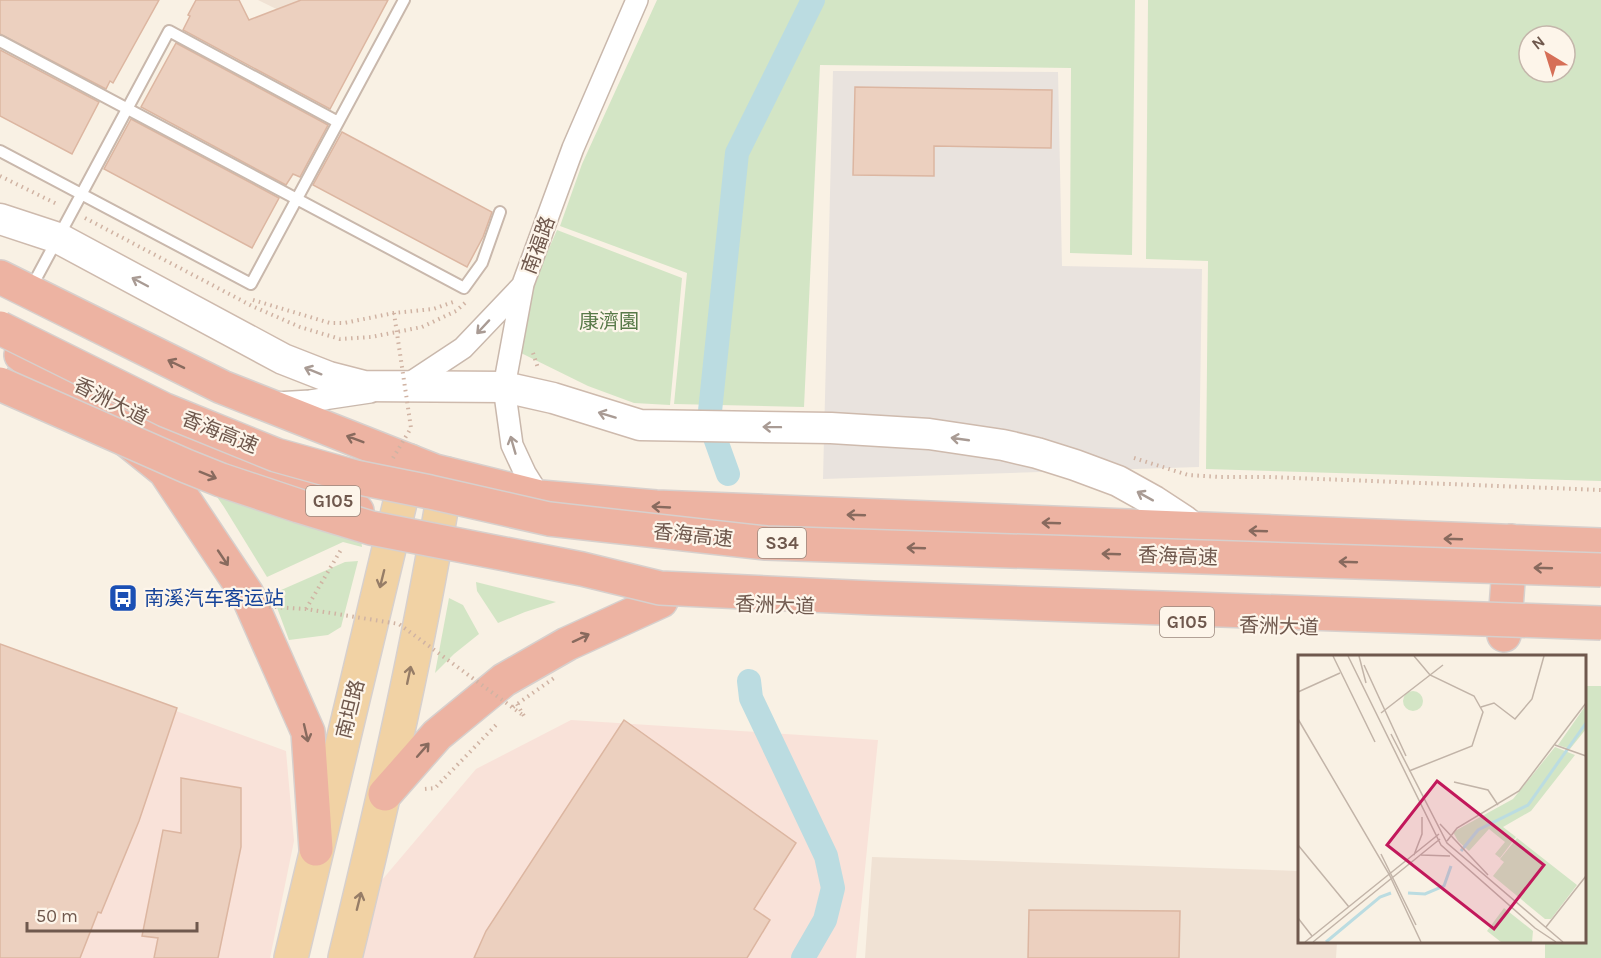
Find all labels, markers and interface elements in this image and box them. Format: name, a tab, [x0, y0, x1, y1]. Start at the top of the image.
north arrow	[1517, 24, 1577, 84]
text: N	[1528, 32, 1548, 54]
street label: 南福路	[517, 213, 560, 277]
one-way arrow	[132, 276, 149, 288]
park label: 康濟園	[579, 310, 639, 333]
one-way arrow	[476, 319, 490, 334]
one-way arrow	[167, 357, 185, 369]
one-way arrow	[305, 365, 323, 376]
street label: 香洲大道	[70, 373, 152, 430]
street label: 香海高速	[178, 407, 261, 458]
one-way arrow	[598, 409, 617, 420]
one-way arrow	[763, 421, 783, 433]
one-way arrow	[347, 433, 365, 444]
one-way arrow	[951, 433, 970, 444]
one-way arrow	[507, 436, 518, 455]
one-way arrow	[198, 470, 216, 481]
road number: G105	[306, 486, 360, 516]
one-way arrow	[1137, 490, 1154, 502]
one-way arrow	[652, 502, 672, 513]
one-way arrow	[847, 509, 867, 521]
one-way arrow	[1041, 517, 1061, 528]
street label: 香海高速	[652, 520, 734, 551]
one-way arrow	[1248, 525, 1268, 537]
road number: S34	[758, 528, 806, 558]
one-way arrow	[1443, 533, 1463, 544]
one-way arrow	[906, 542, 926, 553]
street label: 香海高速	[1138, 544, 1218, 569]
one-way arrow	[1101, 548, 1121, 560]
one-way arrow	[217, 549, 229, 566]
one-way arrow	[1338, 556, 1358, 568]
one-way arrow	[1533, 563, 1553, 574]
one-way arrow	[375, 569, 387, 588]
bus stop icon: 南溪汽车客运站	[107, 582, 139, 614]
place label: 南溪汽车客运站	[144, 587, 284, 610]
street label: 香洲大道	[735, 593, 815, 618]
road number: G105	[1160, 607, 1214, 637]
street label: 香洲大道	[1239, 614, 1319, 639]
one-way arrow	[572, 631, 590, 642]
inset map	[1298, 655, 1586, 943]
one-way arrow	[404, 666, 415, 685]
street label: 南坦路	[332, 677, 369, 741]
one-way arrow	[301, 723, 313, 742]
one-way arrow	[416, 743, 430, 758]
one-way arrow	[353, 892, 365, 911]
scale bar	[27, 895, 196, 933]
text: 50 m	[36, 905, 78, 927]

